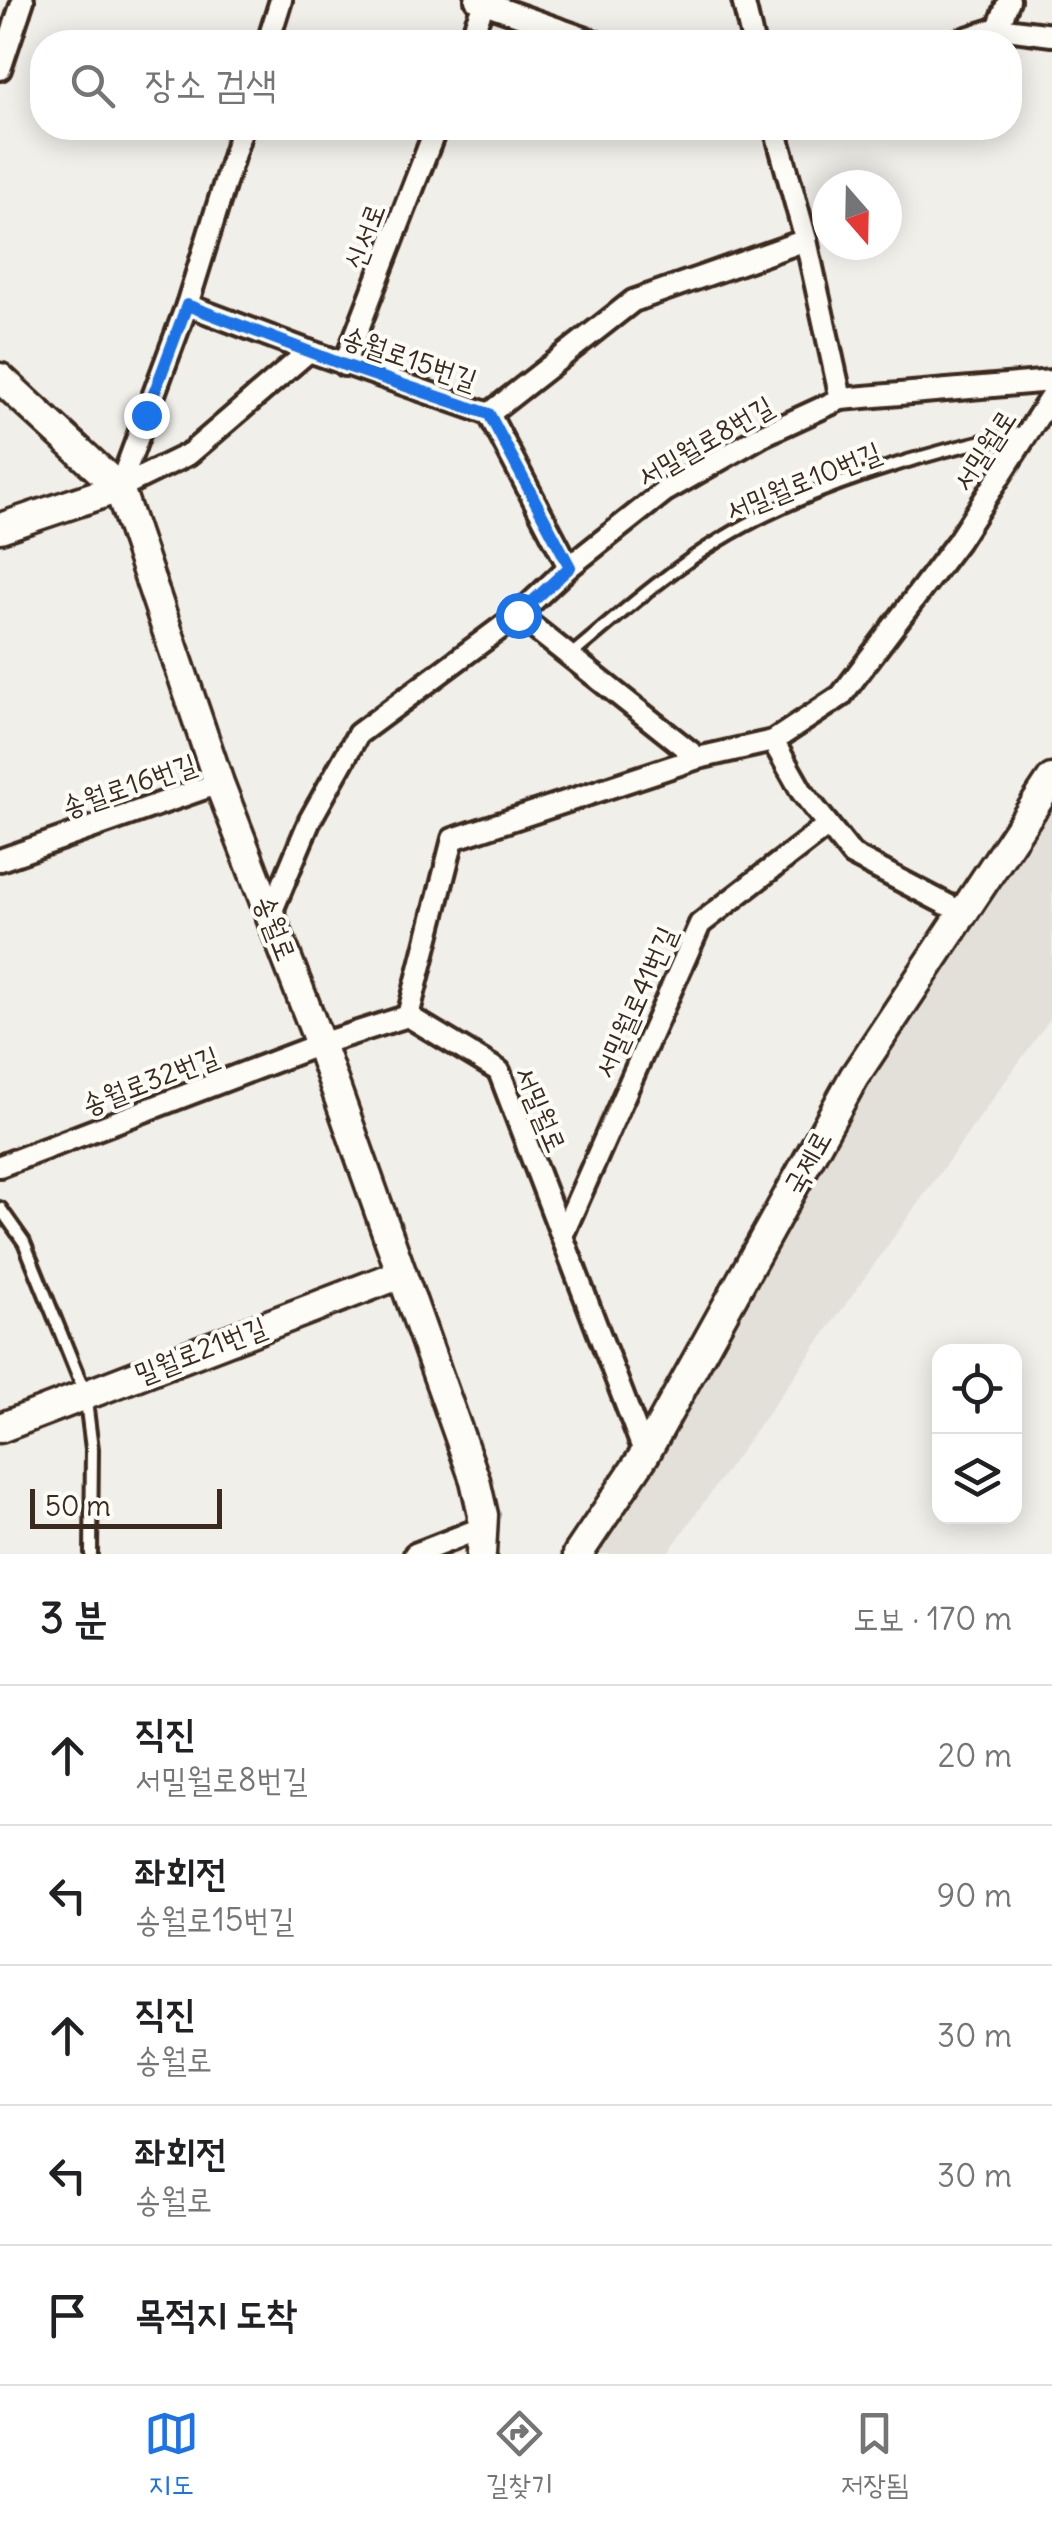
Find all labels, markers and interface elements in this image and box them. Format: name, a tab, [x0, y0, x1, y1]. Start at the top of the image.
search box	[30, 30, 1022, 140]
icon: search	[65, 58, 120, 113]
text: 장소 검색	[145, 60, 276, 107]
north arrow	[812, 170, 902, 260]
street label: 신서로	[335, 198, 393, 274]
street label: 송월로15번길	[338, 318, 482, 398]
street label: 서밀월로8번길	[630, 388, 780, 494]
route end	[124, 393, 170, 439]
street label: 서밀월로	[944, 402, 1024, 498]
street label: 서밀월로10번길	[720, 433, 886, 529]
route start	[496, 593, 542, 639]
street label: 송월로16번길	[57, 745, 201, 825]
street label: 송월로	[247, 890, 305, 966]
street label: 서밀월로41번길	[586, 921, 684, 1083]
street label: 송월로32번길	[76, 1037, 224, 1123]
street label: 서밀월로	[507, 1060, 575, 1158]
street label: 국제로	[775, 1124, 839, 1200]
street label: 밀월로21번길	[129, 1308, 271, 1392]
map controls	[932, 1344, 1022, 1524]
button: locate	[932, 1344, 1022, 1434]
button: layers	[932, 1434, 1022, 1524]
scale bar	[30, 1484, 222, 1528]
text: 50 m	[45, 1488, 111, 1524]
text: 3 분	[40, 1592, 108, 1644]
text: 도보 · 170 m	[853, 1598, 1012, 1639]
text: 직진	[135, 1709, 196, 1756]
icon: ahead	[40, 1728, 95, 1783]
text: 20 m	[938, 1735, 1012, 1776]
text: 서밀월로8번길	[135, 1759, 308, 1800]
text: 좌회전	[135, 1849, 227, 1896]
icon: left	[40, 1868, 95, 1923]
text: 90 m	[937, 1875, 1012, 1916]
text: 송월로15번길	[135, 1899, 295, 1940]
text: 직진	[135, 1989, 196, 2036]
icon: ahead	[40, 2008, 95, 2063]
text: 30 m	[937, 2015, 1012, 2056]
text: 송월로	[135, 2039, 212, 2080]
text: 좌회전	[135, 2129, 227, 2176]
icon: left	[40, 2148, 95, 2203]
text: 30 m	[937, 2155, 1012, 2196]
text: 송월로	[135, 2179, 212, 2220]
icon: arrive	[40, 2288, 95, 2343]
text: 목적지 도착	[135, 2290, 297, 2337]
tab: 지도	[144, 2406, 199, 2504]
tab: 길찾기	[486, 2406, 553, 2504]
tab: 저장됨	[841, 2406, 908, 2504]

